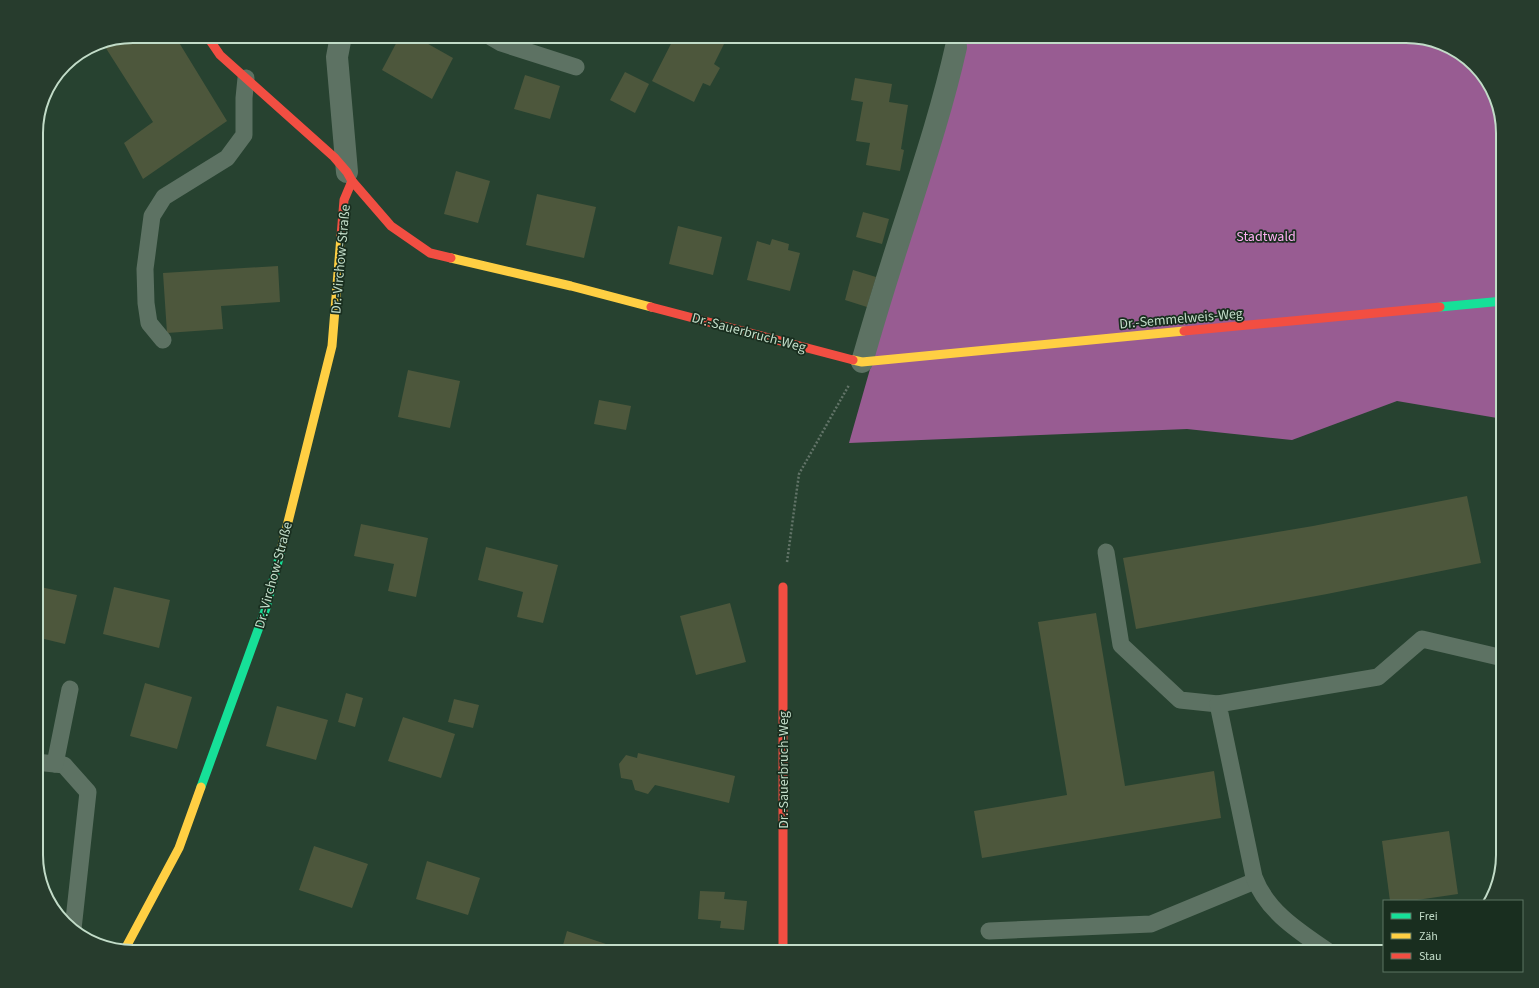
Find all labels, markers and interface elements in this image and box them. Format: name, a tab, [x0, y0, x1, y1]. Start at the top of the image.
street label: Dr.-Virchow-Straße	[326, 203, 356, 315]
park label: Stadtwald	[1236, 227, 1296, 247]
street label: Dr.-Semmelweis-Weg	[1118, 304, 1244, 334]
street label: Dr.-Sauerbruch-Weg	[689, 308, 808, 358]
street label: Dr.-Virchow-Straße	[250, 520, 298, 631]
street label: Dr.-Sauerbruch-Weg	[774, 711, 794, 829]
legend	[1383, 900, 1523, 972]
text: Frei	[1419, 908, 1438, 925]
text: Zäh	[1419, 928, 1438, 945]
text: Stau	[1419, 948, 1442, 965]

